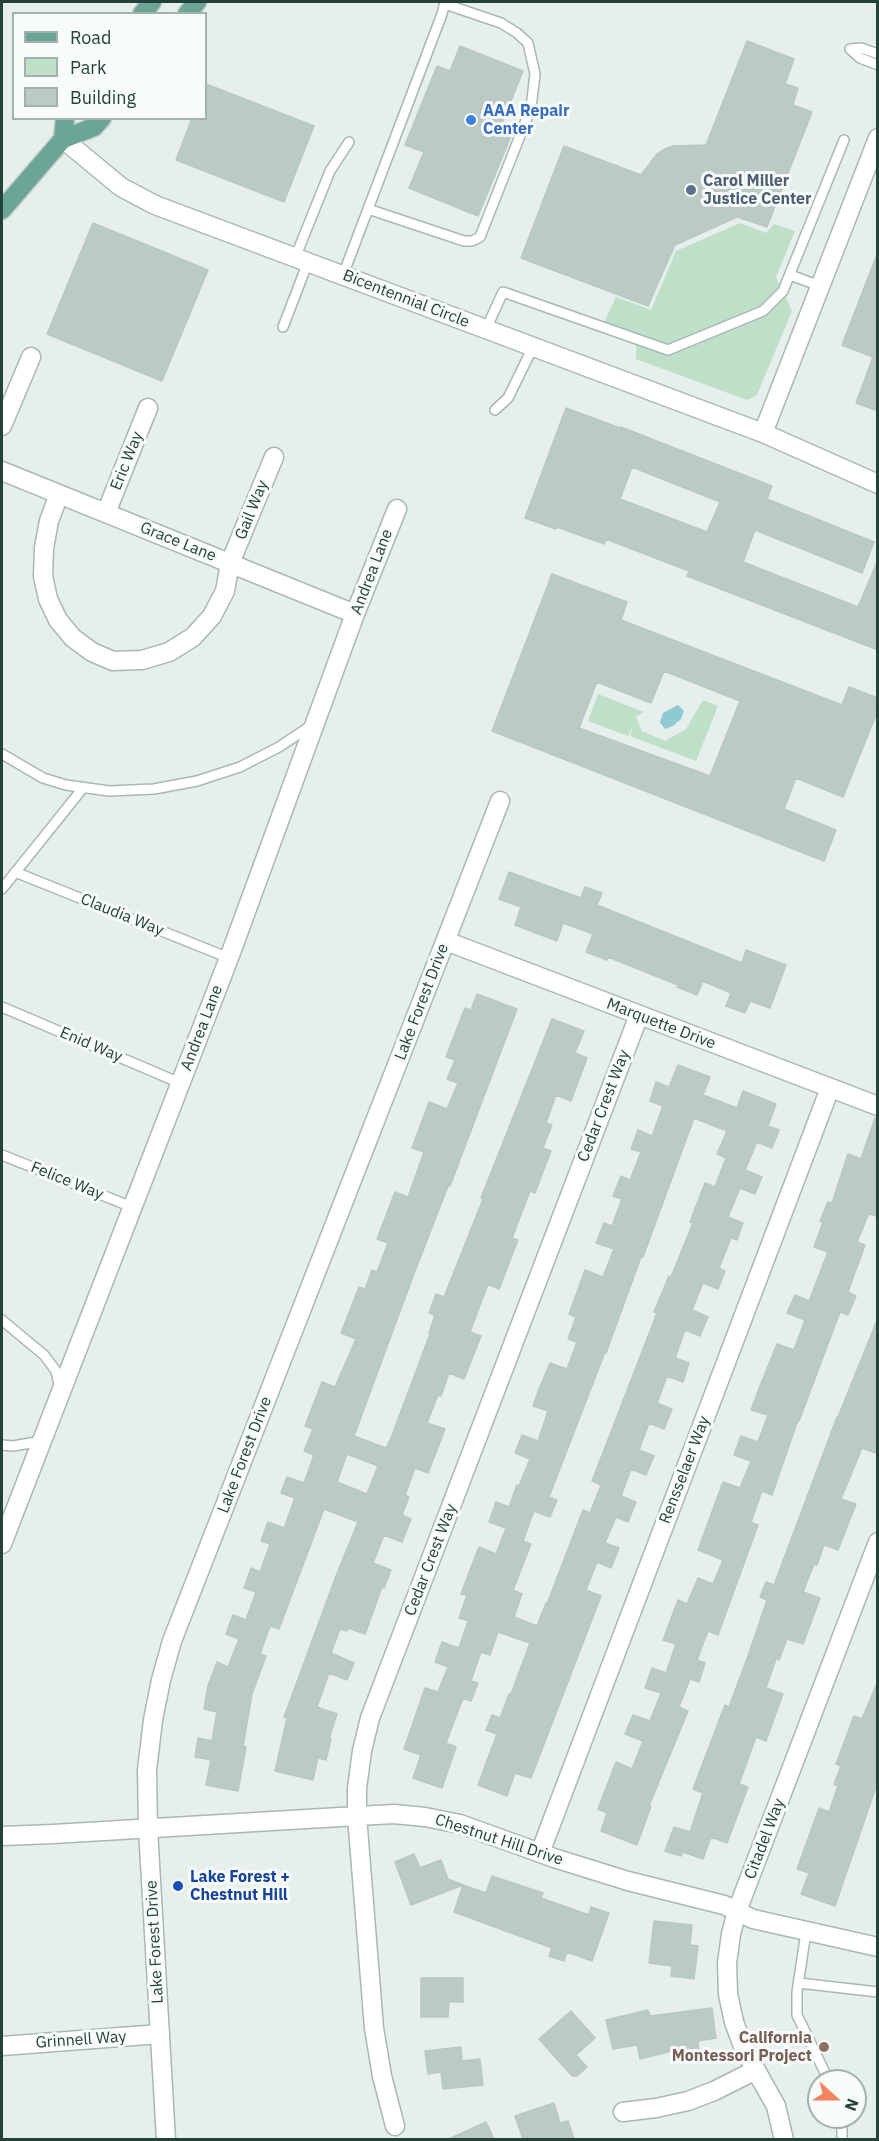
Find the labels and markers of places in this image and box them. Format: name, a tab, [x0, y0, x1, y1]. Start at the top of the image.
place label: AAA Repair Center	[483, 101, 569, 139]
marker: AAA Repair Center	[464, 113, 478, 127]
place label: Carol Miller Justice Center	[703, 171, 812, 209]
marker: Carol Miller Justice Center	[684, 183, 698, 197]
place label: Lake Forest + Chestnut Hill	[190, 1867, 290, 1905]
marker: Lake Forest + Chestnut Hill	[171, 1879, 185, 1893]
place label: California Montessori Project	[672, 2028, 812, 2066]
marker: California Montessori Project	[817, 2040, 831, 2054]

